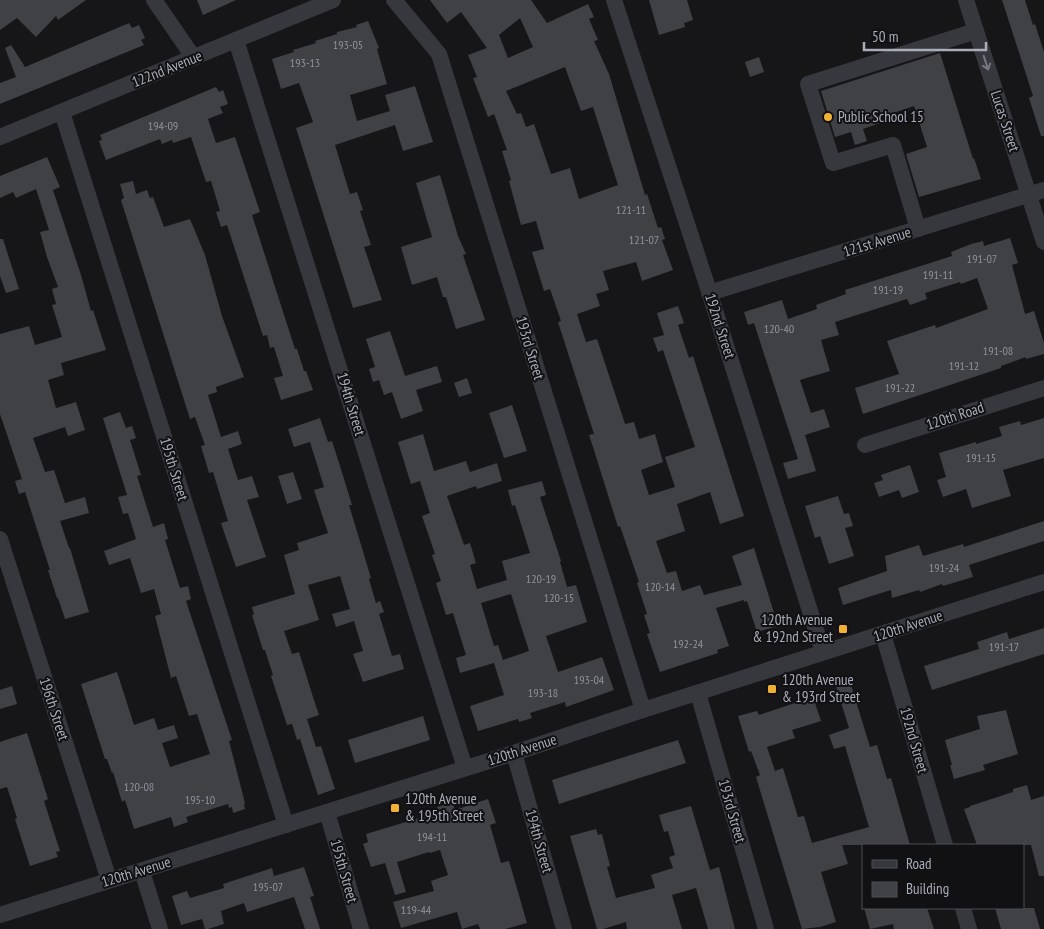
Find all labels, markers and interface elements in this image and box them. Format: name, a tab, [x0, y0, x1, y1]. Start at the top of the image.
scale bar	[864, 20, 986, 52]
text: 50 m	[872, 27, 898, 46]
house number: 193-05	[333, 37, 363, 52]
street label: 122nd Avenue	[129, 46, 205, 91]
house number: 193-13	[290, 55, 320, 70]
one-way arrow	[982, 55, 992, 71]
street label: Lucas Street	[987, 88, 1024, 154]
place label: Public School 15	[838, 107, 924, 126]
marker: Public School 15	[822, 111, 834, 123]
house number: 194-09	[148, 118, 178, 133]
house number: 121-11	[616, 202, 646, 217]
street label: 121st Avenue	[841, 222, 913, 261]
house number: 121-07	[629, 232, 659, 247]
house number: 191-07	[967, 251, 997, 266]
house number: 191-11	[923, 267, 953, 282]
house number: 191-19	[873, 282, 903, 297]
street label: 192nd Street	[701, 291, 740, 361]
street label: 193rd Street	[512, 314, 549, 382]
house number: 120-40	[764, 321, 794, 336]
house number: 191-08	[983, 343, 1013, 358]
house number: 191-12	[949, 358, 979, 373]
street label: 194th Street	[333, 370, 370, 438]
house number: 191-22	[885, 380, 915, 395]
street label: 120th Road	[923, 397, 986, 434]
street label: 195th Street	[156, 435, 193, 503]
house number: 191-15	[966, 450, 996, 465]
house number: 191-24	[929, 560, 960, 575]
house number: 120-19	[526, 571, 556, 586]
house number: 120-14	[645, 579, 676, 594]
house number: 120-15	[544, 590, 574, 605]
street label: 120th Avenue	[871, 605, 945, 646]
place label: 120th Avenue & 192nd Street	[752, 610, 833, 646]
marker: 120th Avenue & 192nd Street	[837, 623, 849, 635]
house number: 192-24	[673, 636, 704, 651]
house number: 191-17	[989, 639, 1019, 654]
place label: 120th Avenue & 193rd Street	[782, 670, 860, 706]
house number: 193-04	[574, 672, 605, 687]
street label: 196th Street	[35, 675, 74, 743]
marker: 120th Avenue & 193rd Street	[766, 683, 778, 695]
house number: 193-18	[528, 685, 558, 700]
street label: 192nd Street	[896, 705, 933, 775]
street label: 120th Avenue	[485, 729, 559, 770]
street label: 193rd Street	[714, 777, 751, 845]
house number: 120-08	[124, 779, 154, 794]
place label: 120th Avenue & 195th Street	[405, 789, 483, 825]
house number: 195-10	[185, 792, 215, 807]
marker: 120th Avenue & 195th Street	[389, 802, 401, 814]
street label: 194th Street	[521, 807, 558, 875]
house number: 194-11	[417, 829, 447, 844]
street label: 195th Street	[326, 837, 363, 905]
legend	[862, 844, 1024, 909]
street label: 120th Avenue	[99, 852, 173, 891]
text: Road	[906, 854, 932, 873]
house number: 195-07	[253, 879, 283, 894]
text: Building	[906, 879, 949, 898]
house number: 119-44	[401, 902, 432, 917]

